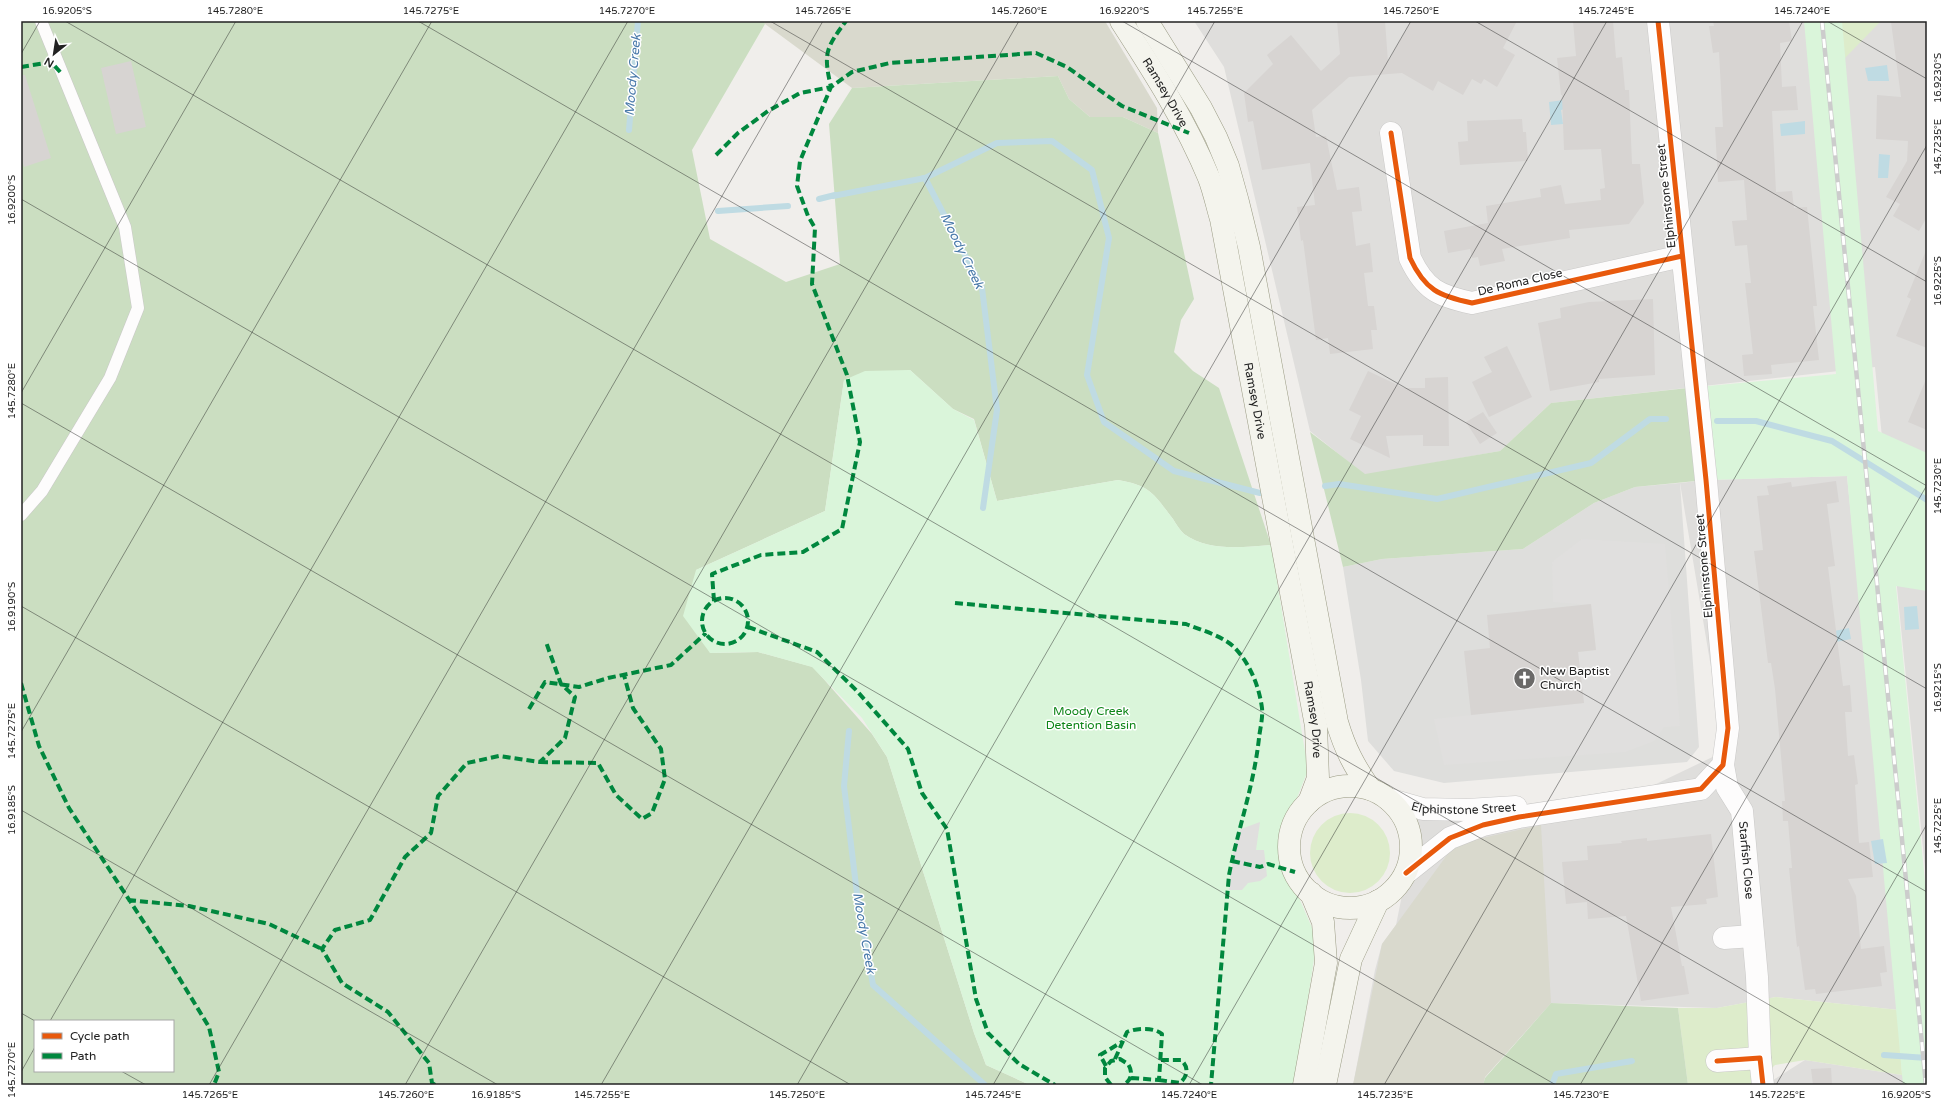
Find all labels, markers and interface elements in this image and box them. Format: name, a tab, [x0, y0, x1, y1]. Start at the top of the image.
text: 16.9205°S	[42, 5, 92, 17]
text: 145.7280°E	[207, 5, 263, 17]
text: 145.7275°E	[403, 5, 459, 17]
text: 145.7270°E	[599, 5, 655, 17]
text: 145.7265°E	[795, 5, 851, 17]
text: 145.7260°E	[991, 5, 1047, 17]
text: 16.9220°S	[1099, 5, 1149, 17]
text: 145.7255°E	[1187, 5, 1243, 17]
text: 145.7250°E	[1383, 5, 1439, 17]
text: 145.7245°E	[1578, 5, 1634, 17]
text: 145.7240°E	[1774, 5, 1830, 17]
water label: Moody Creek	[621, 32, 645, 117]
north arrow	[34, 34, 74, 74]
text: 16.9230°S	[1932, 53, 1944, 103]
text: N	[42, 54, 56, 70]
street label: Ramsey Drive	[1139, 55, 1191, 130]
text: 145.7235°E	[1932, 119, 1944, 175]
street label: Elphinstone Street	[1654, 143, 1678, 249]
text: 16.9200°S	[6, 175, 18, 225]
water label: Moody Creek	[937, 211, 988, 292]
text: 16.9225°S	[1932, 256, 1944, 306]
street label: De Roma Close	[1476, 265, 1564, 299]
street label: Ramsey Drive	[1241, 361, 1269, 441]
text: 145.7280°E	[6, 363, 18, 419]
text: 145.7230°E	[1932, 458, 1944, 514]
street label: Elphinstone Street	[1692, 513, 1716, 619]
text: 16.9190°S	[6, 582, 18, 632]
text: 16.9215°S	[1932, 663, 1944, 713]
place label: New Baptist Church	[1540, 664, 1610, 692]
church icon: New Baptist Church	[1511, 665, 1537, 691]
street label: Ramsey Drive	[1301, 680, 1324, 759]
text: 145.7275°E	[6, 703, 18, 759]
park label: Moody Creek Detention Basin	[1046, 704, 1136, 732]
text: 16.9185°S	[6, 785, 18, 835]
text: 145.7225°E	[1932, 798, 1944, 854]
street label: Elphinstone Street	[1410, 799, 1517, 817]
street label: Starfish Close	[1736, 821, 1757, 900]
water label: Moody Creek	[849, 891, 879, 976]
legend	[34, 1020, 174, 1072]
text: Cycle path	[70, 1029, 129, 1043]
text: 145.7270°E	[6, 1042, 18, 1098]
text: Path	[70, 1049, 96, 1063]
text: 145.7265°E	[182, 1089, 238, 1101]
text: 145.7260°E	[378, 1089, 434, 1101]
text: 16.9185°S	[471, 1089, 521, 1101]
text: 145.7255°E	[574, 1089, 630, 1101]
text: 145.7250°E	[769, 1089, 825, 1101]
text: 145.7245°E	[965, 1089, 1021, 1101]
text: 145.7240°E	[1161, 1089, 1217, 1101]
text: 145.7235°E	[1357, 1089, 1413, 1101]
text: 145.7230°E	[1553, 1089, 1609, 1101]
text: 145.7225°E	[1749, 1089, 1805, 1101]
text: 16.9205°S	[1881, 1089, 1931, 1101]

